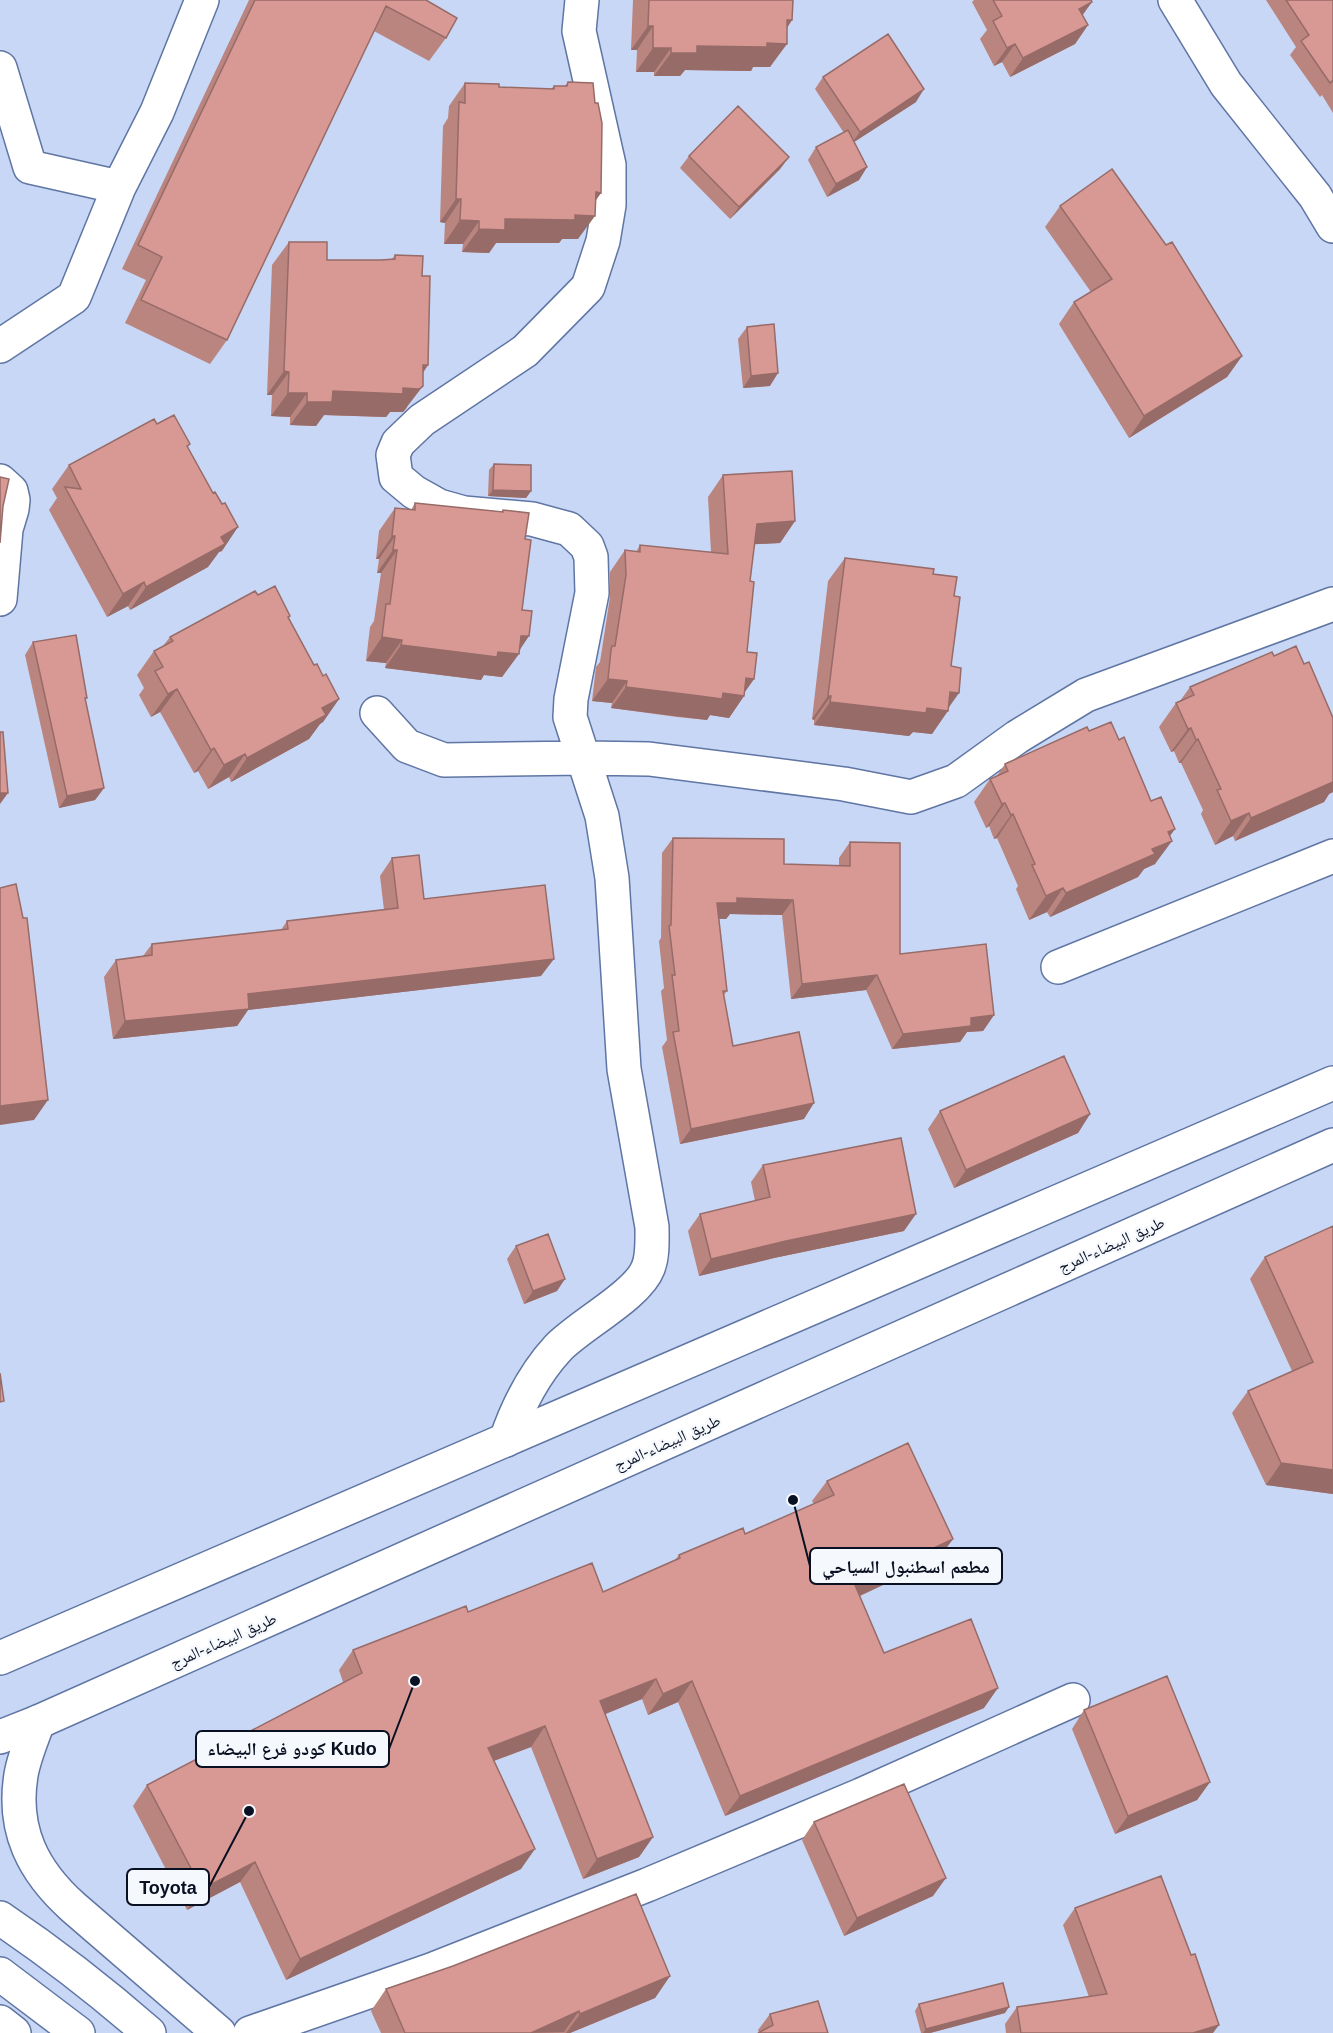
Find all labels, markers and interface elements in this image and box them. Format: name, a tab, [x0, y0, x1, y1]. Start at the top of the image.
street label: طريق البيضاء-المرج	[1056, 1213, 1168, 1277]
street label: طريق البيضاء-المرج	[612, 1411, 724, 1475]
callout: مطعم اسطنبول السياحي	[810, 1548, 1002, 1584]
text: مطعم اسطنبول السياحي	[822, 1557, 990, 1581]
street label: طريق البيضاء-المرج	[168, 1609, 280, 1673]
callout: كودو فرع البيضاء Kudo	[196, 1731, 389, 1767]
text: كودو فرع البيضاء Kudo	[207, 1739, 377, 1760]
callout: Toyota	[127, 1869, 209, 1905]
text: Toyota	[139, 1878, 198, 1898]

